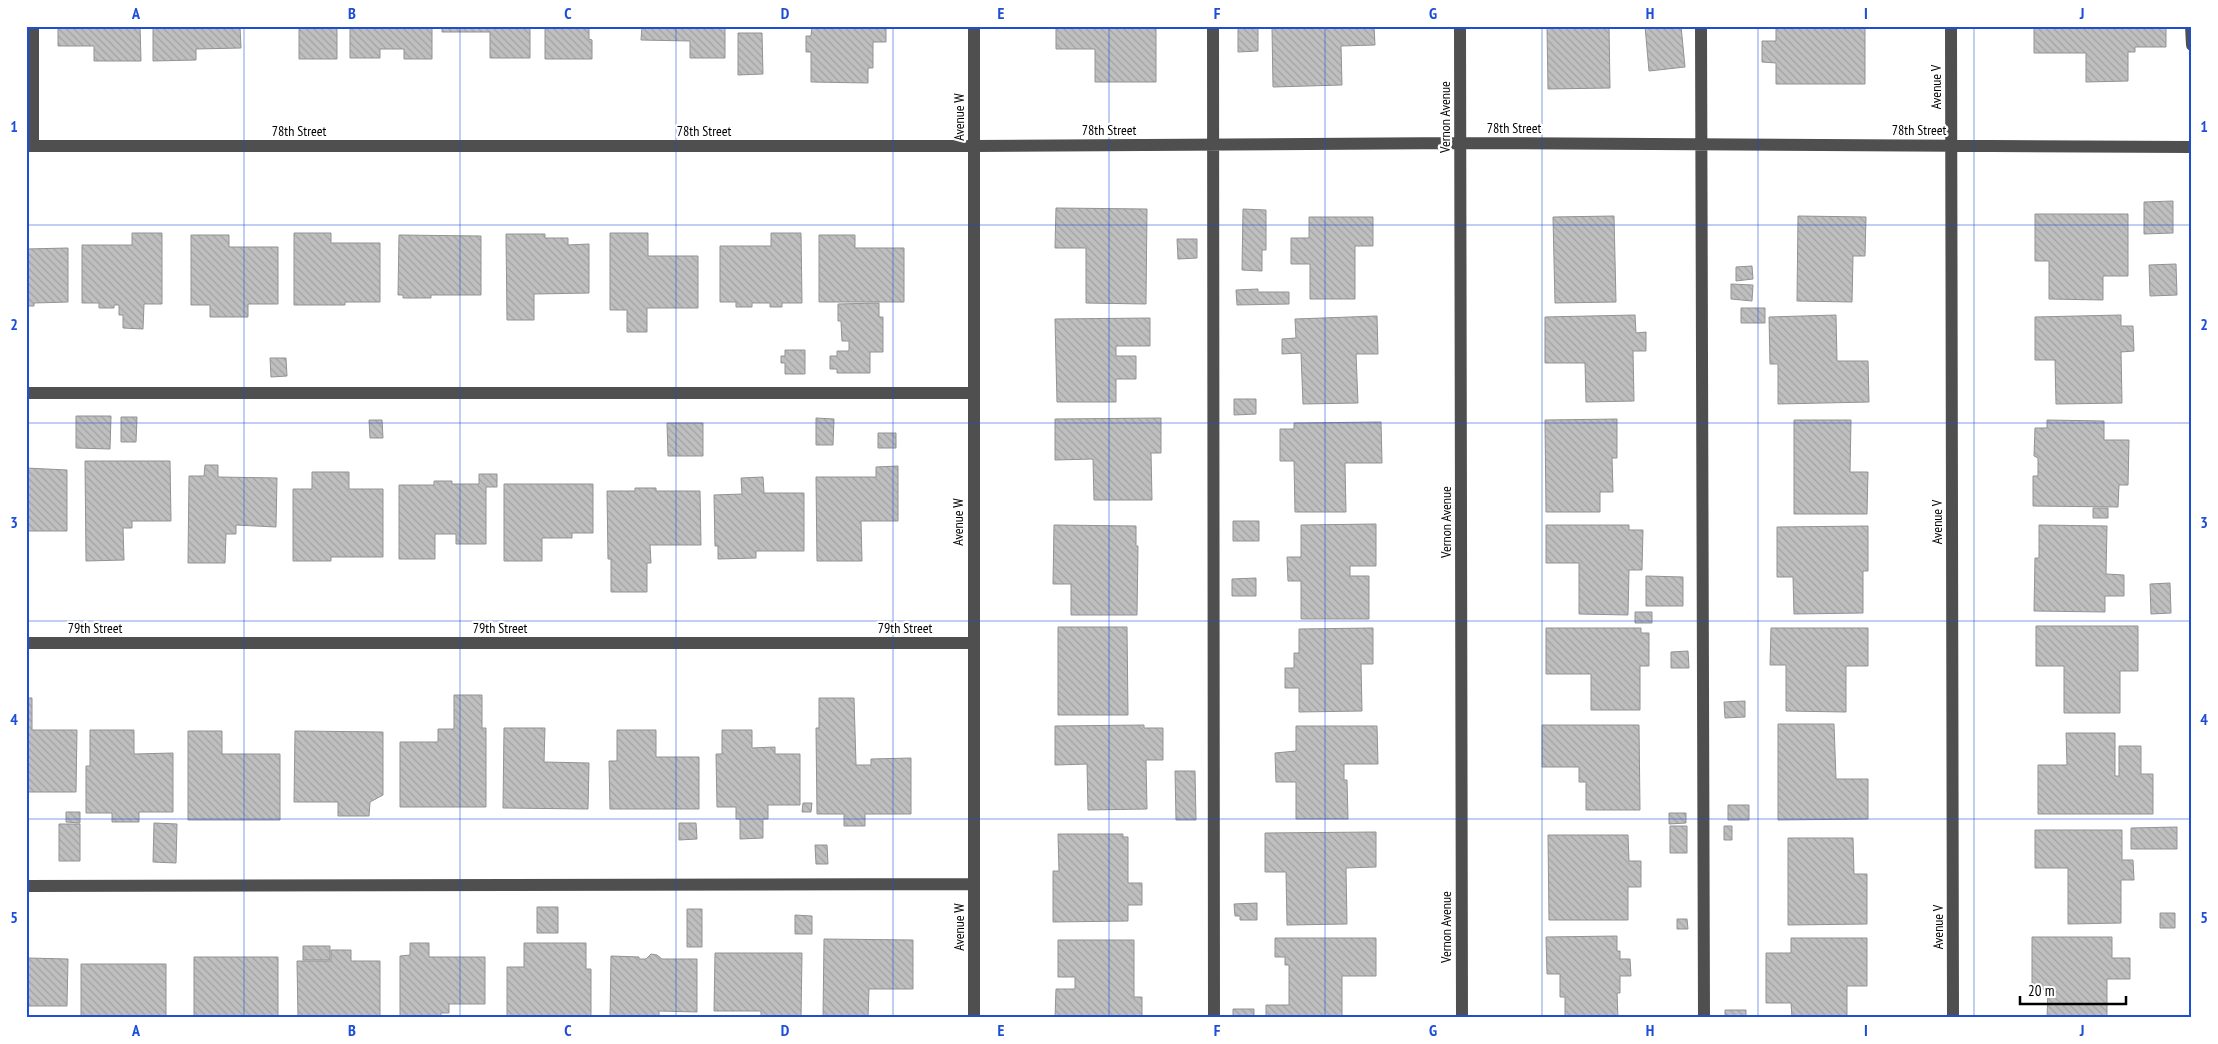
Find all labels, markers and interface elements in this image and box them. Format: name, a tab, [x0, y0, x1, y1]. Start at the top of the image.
text: A	[131, 3, 141, 23]
text: B	[348, 3, 356, 23]
text: C	[564, 3, 572, 23]
text: D	[781, 3, 790, 23]
text: E	[998, 3, 1005, 23]
text: F	[1214, 3, 1221, 23]
text: G	[1429, 3, 1437, 23]
text: H	[1646, 3, 1654, 23]
text: I	[1864, 3, 1868, 23]
text: J	[2079, 3, 2084, 23]
street label: Avenue V	[1927, 64, 1945, 109]
street label: Vernon Avenue	[1436, 81, 1454, 154]
street label: Avenue W	[950, 93, 968, 141]
text: 1	[10, 116, 18, 136]
text: 1	[2200, 116, 2208, 136]
street label: 78th Street	[1487, 119, 1541, 137]
street label: 78th Street	[1082, 121, 1136, 139]
street label: 78th Street	[1892, 121, 1946, 139]
street label: 78th Street	[272, 122, 326, 140]
street label: 78th Street	[677, 122, 731, 140]
text: 2	[10, 314, 18, 334]
text: 2	[2200, 314, 2208, 334]
street label: Vernon Avenue	[1437, 486, 1455, 559]
street label: Avenue W	[949, 498, 967, 546]
street label: Avenue V	[1928, 499, 1946, 544]
text: 3	[10, 512, 18, 532]
text: 3	[2200, 512, 2208, 532]
street label: 79th Street	[68, 619, 122, 637]
street label: 79th Street	[473, 619, 527, 637]
street label: 79th Street	[878, 619, 932, 637]
text: 4	[10, 709, 18, 729]
text: 4	[2200, 709, 2208, 729]
street label: Vernon Avenue	[1437, 891, 1455, 964]
street label: Avenue W	[950, 903, 968, 951]
street label: Avenue V	[1929, 904, 1947, 949]
text: 5	[10, 907, 18, 927]
text: 5	[2200, 907, 2208, 927]
scale bar	[2020, 974, 2127, 1006]
text: 20 m	[2028, 981, 2054, 1000]
text: A	[131, 1020, 141, 1040]
text: B	[348, 1020, 356, 1040]
text: C	[564, 1020, 572, 1040]
text: D	[781, 1020, 790, 1040]
text: E	[998, 1020, 1005, 1040]
text: F	[1214, 1020, 1221, 1040]
text: G	[1429, 1020, 1437, 1040]
text: H	[1646, 1020, 1654, 1040]
text: I	[1864, 1020, 1868, 1040]
text: J	[2079, 1020, 2084, 1040]

